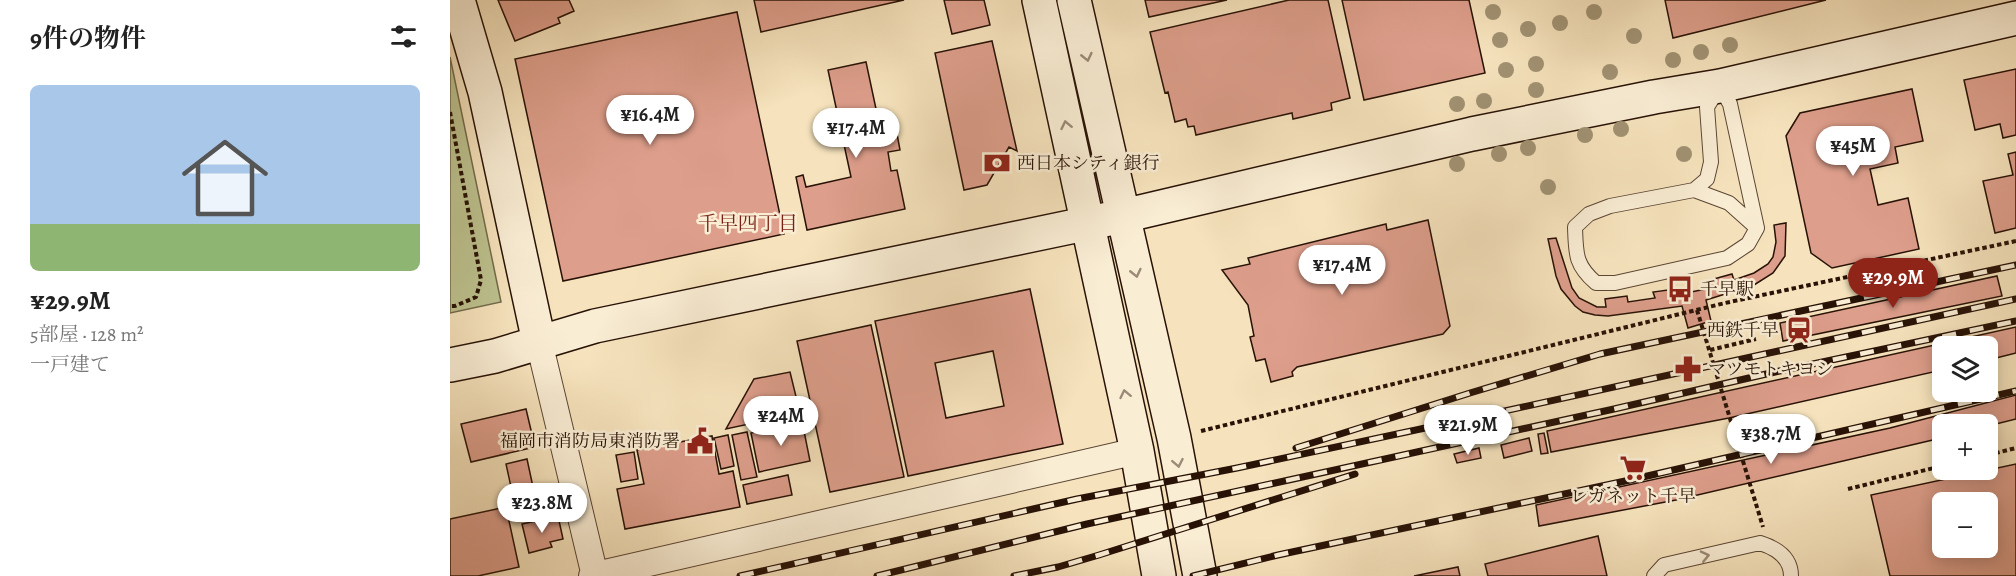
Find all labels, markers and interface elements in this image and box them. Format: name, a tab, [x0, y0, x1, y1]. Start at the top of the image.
icon: filters	[387, 20, 420, 53]
text: 9件の物件	[30, 21, 146, 56]
one-way arrow	[1079, 52, 1092, 62]
pin: ¥16.4M	[601, 95, 699, 146]
text: ¥16.4M	[620, 101, 680, 128]
pin: ¥17.4M	[807, 108, 905, 159]
text: ¥17.4M	[827, 114, 885, 141]
one-way arrow	[1060, 120, 1073, 130]
icon: home	[171, 124, 279, 232]
pin: ¥45M	[1817, 126, 1889, 177]
text: ¥45M	[1830, 132, 1876, 159]
bank icon: 西日本シティ銀行	[982, 148, 1012, 178]
place label: 西日本シティ銀行	[1017, 151, 1160, 175]
district label: 千早四丁目	[698, 210, 798, 237]
pin: ¥17.4M	[1293, 245, 1391, 296]
text: ¥17.4M	[1313, 251, 1371, 278]
pin: ¥29.9M	[1844, 258, 1942, 309]
text: ¥29.9M	[1862, 264, 1924, 291]
one-way arrow	[1129, 268, 1142, 278]
bus stop icon: 千早駅	[1665, 274, 1695, 304]
place label: 千早駅	[1700, 277, 1754, 301]
text: ¥29.9M	[30, 283, 111, 318]
station icon: 西鉄千早	[1784, 315, 1814, 345]
place label: 西鉄千早	[1707, 318, 1779, 342]
text: 5部屋 · 128 m²	[30, 321, 144, 348]
map controls	[1932, 336, 1998, 558]
button: layers	[1932, 336, 1998, 402]
text: 一戸建て	[30, 351, 110, 378]
pharmacy icon: マツモトキヨシ	[1673, 354, 1703, 384]
place label: マツモトキヨシ	[1708, 357, 1833, 381]
one-way arrow	[1119, 389, 1132, 399]
pin: ¥24M	[745, 396, 817, 447]
text: ¥24M	[757, 402, 805, 429]
pin: ¥21.9M	[1419, 405, 1517, 456]
text: ¥21.9M	[1438, 411, 1498, 438]
pin: ¥38.7M	[1722, 414, 1820, 465]
button: +	[1932, 414, 1998, 480]
text: ¥38.7M	[1741, 420, 1801, 447]
public building icon: 福岡市消防局東消防署	[685, 426, 715, 456]
place label: 福岡市消防局東消防署	[500, 429, 680, 453]
supermarket icon: レガネット千早	[1618, 453, 1648, 483]
one-way arrow	[1171, 458, 1184, 468]
pin: ¥23.8M	[493, 483, 591, 534]
place label: レガネット千早	[1570, 484, 1696, 508]
text: ¥23.8M	[511, 489, 573, 516]
button: −	[1932, 492, 1998, 558]
one-way arrow	[1700, 550, 1710, 563]

